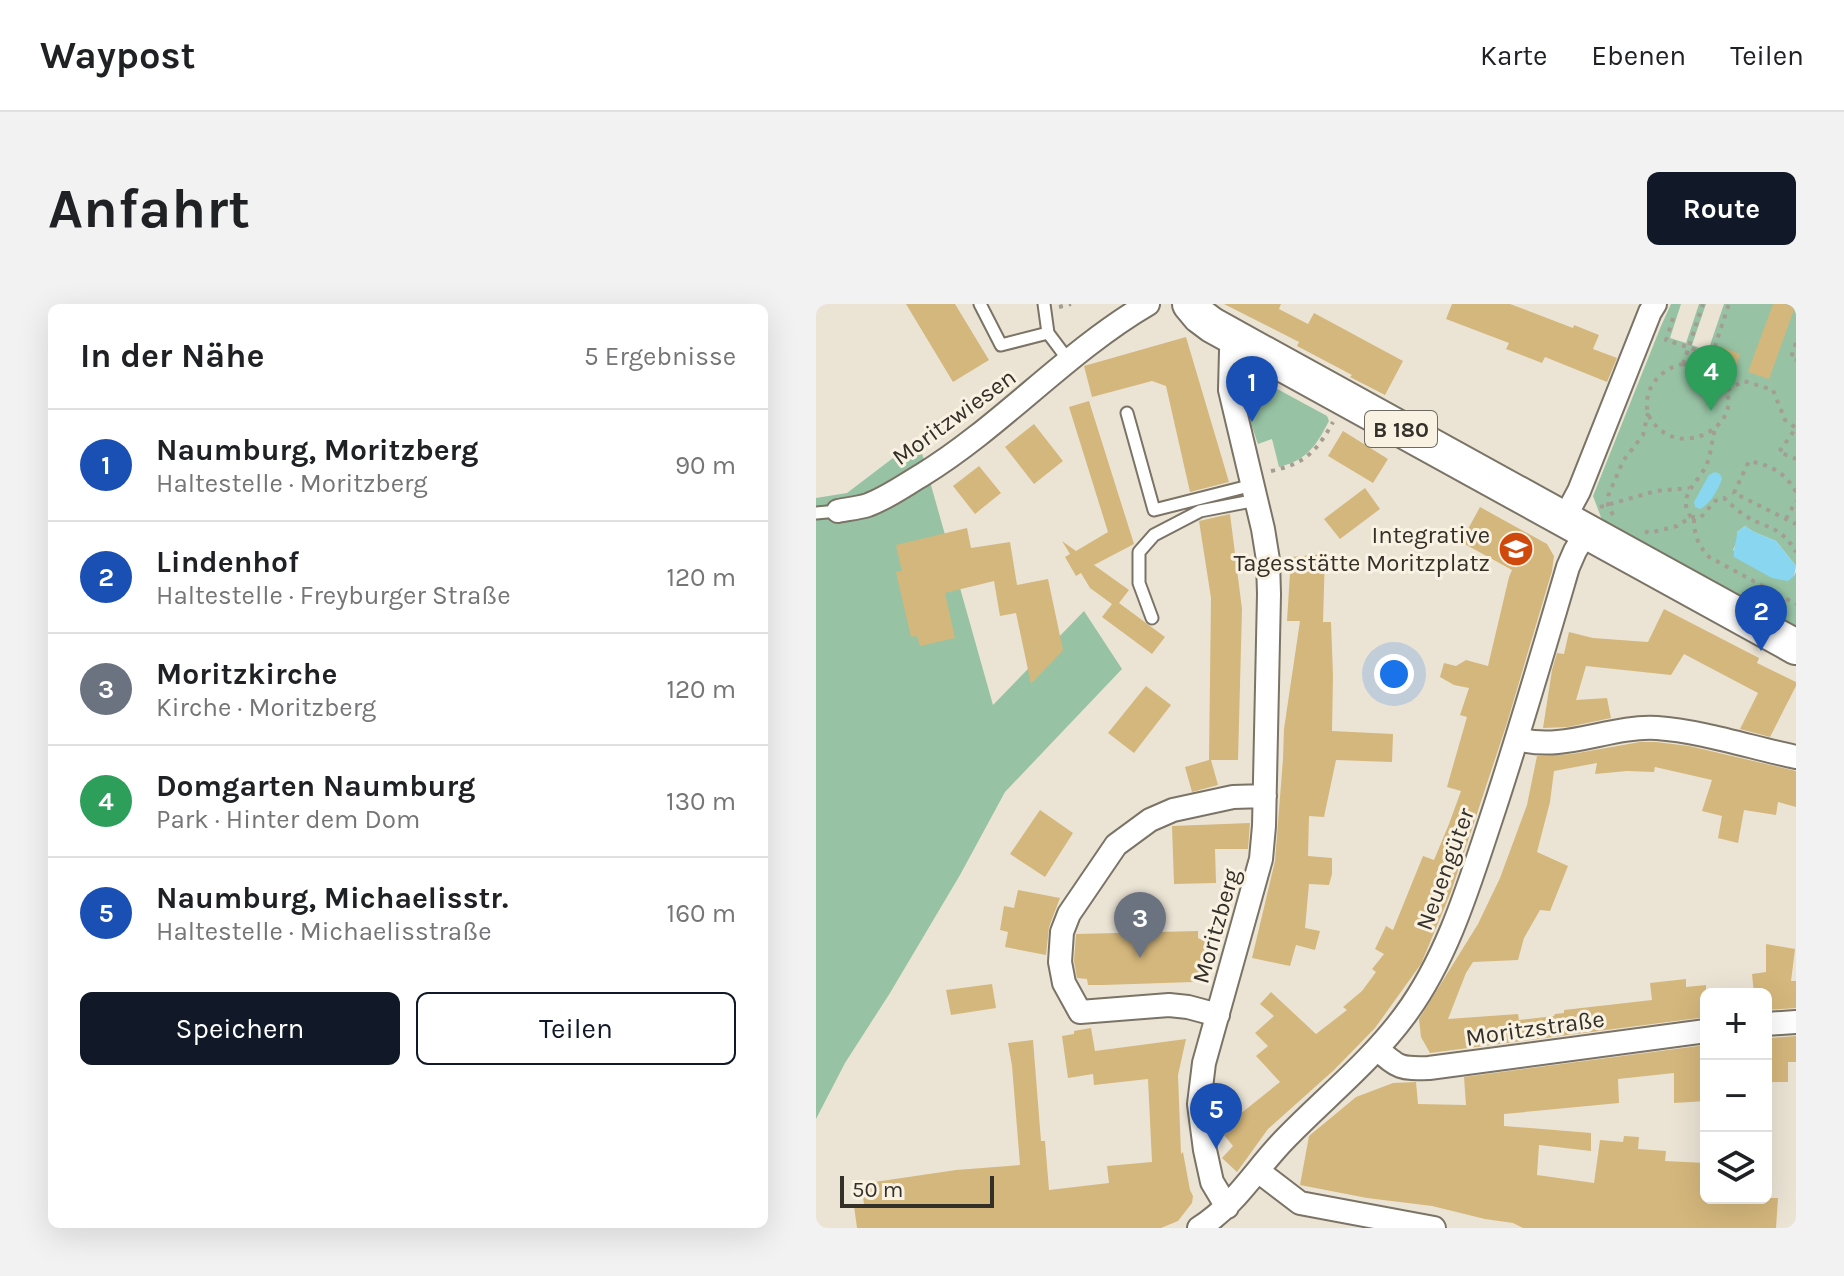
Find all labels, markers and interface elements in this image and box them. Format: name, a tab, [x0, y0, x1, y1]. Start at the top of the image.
text: Waypost	[40, 33, 196, 78]
text: Karte	[1480, 39, 1547, 72]
text: Ebenen	[1591, 39, 1686, 72]
text: Teilen	[1730, 39, 1804, 72]
button: Route	[1647, 172, 1796, 245]
text: Anfahrt	[48, 176, 250, 241]
text: In der Nähe	[80, 336, 264, 376]
text: 5 Ergebnisse	[584, 341, 736, 372]
pin: 4	[1685, 345, 1737, 411]
pin: 1	[1226, 356, 1278, 422]
street label: Moritzwiesen	[887, 363, 1021, 471]
road number: B 180	[1365, 411, 1437, 447]
text: Naumburg, Moritzberg	[156, 432, 479, 468]
text: 1	[101, 450, 111, 481]
text: 90 m	[675, 450, 736, 481]
text: Haltestelle · Moritzberg	[156, 468, 428, 499]
place label: Integrative Tagesstätte Moritzplatz	[1233, 521, 1490, 577]
school or university icon: Integrative Tagesstätte Moritzplatz	[1497, 530, 1535, 568]
text: Lindenhof	[156, 544, 299, 580]
text: 2	[98, 562, 114, 593]
text: 120 m	[666, 562, 736, 593]
text: Haltestelle · Freyburger Straße	[156, 580, 511, 611]
pin: 2	[1735, 585, 1787, 651]
your location	[1374, 654, 1414, 694]
text: Moritzkirche	[156, 656, 337, 692]
text: 3	[98, 674, 114, 705]
text: 120 m	[666, 674, 736, 705]
text: Kirche · Moritzberg	[156, 692, 376, 723]
text: Domgarten Naumburg	[156, 768, 475, 804]
text: 4	[98, 786, 114, 817]
text: 130 m	[666, 786, 736, 817]
text: Park · Hinter dem Dom	[156, 804, 420, 835]
street label: Neuengüter	[1410, 804, 1480, 934]
street label: Moritzberg	[1186, 865, 1246, 987]
text: Naumburg, Michaelisstr.	[156, 880, 509, 916]
pin: 3	[1114, 892, 1166, 958]
text: 5	[98, 898, 114, 929]
text: 160 m	[667, 898, 736, 929]
text: Haltestelle · Michaelisstraße	[156, 916, 491, 947]
map controls	[1700, 988, 1772, 1204]
button: +	[1700, 988, 1772, 1060]
button: Speichern	[80, 992, 400, 1065]
button: Teilen	[416, 992, 736, 1065]
street label: Moritzstraße	[1464, 1004, 1606, 1052]
button: −	[1700, 1060, 1772, 1132]
pin: 5	[1190, 1083, 1242, 1149]
button: layers	[1700, 1132, 1772, 1204]
scale bar	[840, 1172, 994, 1208]
text: 50 m	[852, 1177, 903, 1203]

